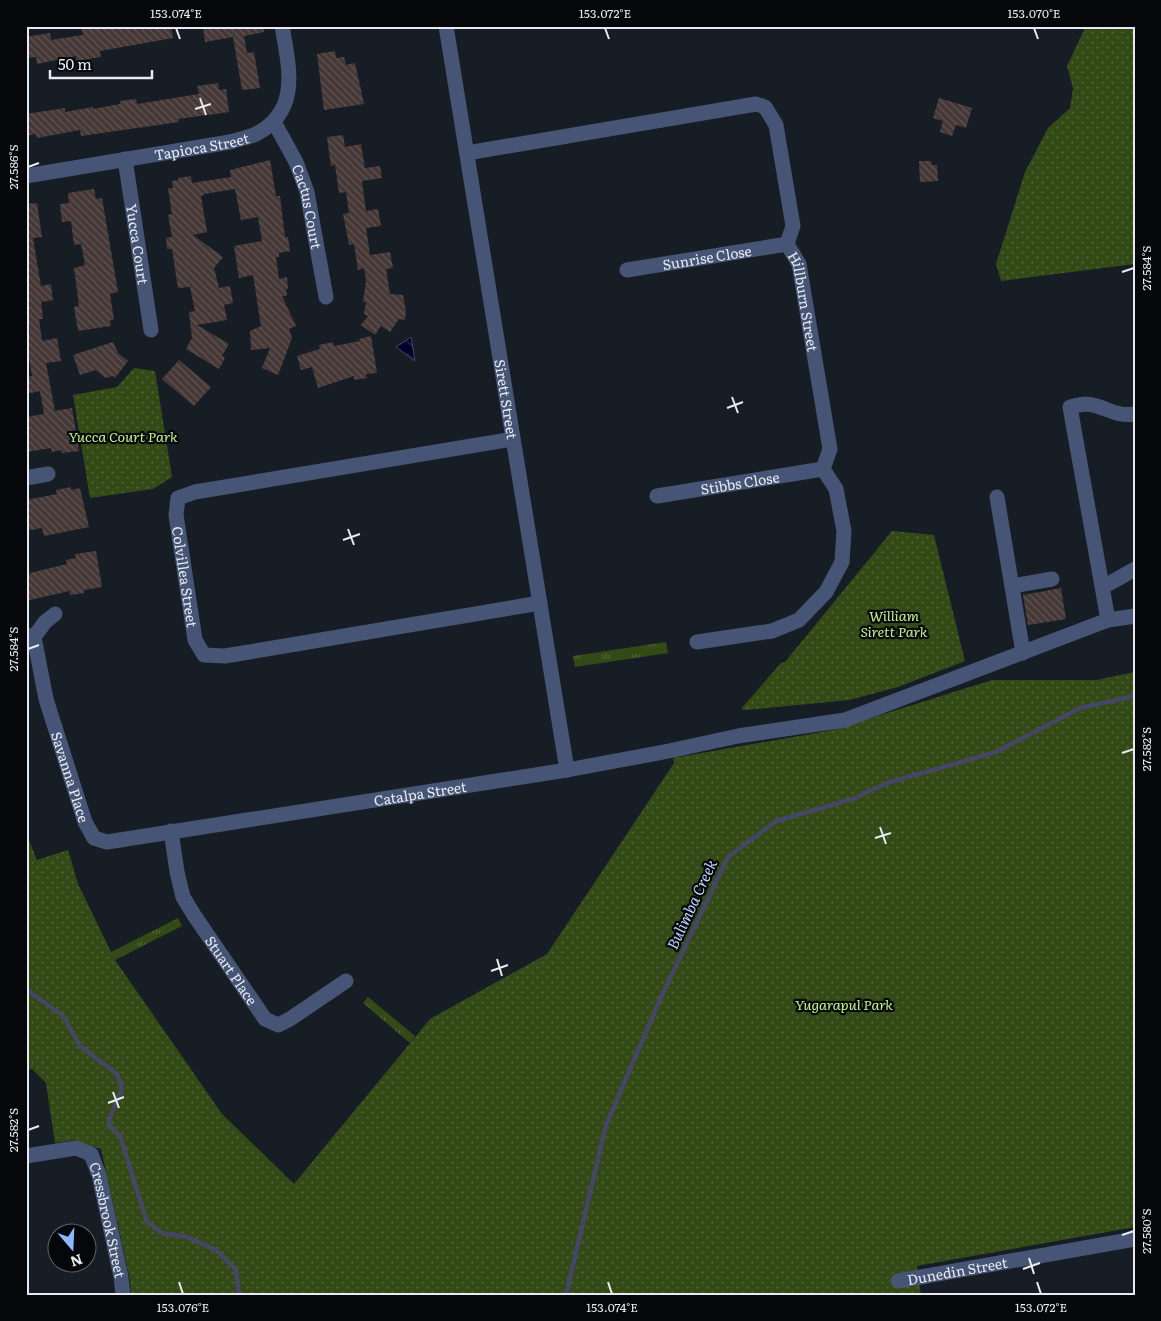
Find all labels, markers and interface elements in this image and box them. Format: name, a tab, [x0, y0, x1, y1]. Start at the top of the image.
text: 153.074°E	[150, 4, 202, 22]
text: 153.072°E	[579, 4, 631, 22]
text: 153.070°E	[1007, 4, 1061, 22]
scale bar	[50, 48, 152, 80]
text: 50 m	[58, 52, 92, 75]
street label: Tapioca Street	[153, 127, 251, 164]
text: 27.586°S	[4, 144, 22, 190]
street label: Cactus Court	[288, 161, 327, 251]
street label: Yucca Court	[122, 202, 154, 286]
street label: Sunrise Close	[661, 240, 753, 274]
text: 27.584°S	[1137, 245, 1155, 291]
street label: Hillburn Street	[784, 247, 824, 353]
street label: Sirett Street	[490, 358, 523, 441]
park label: Yucca Court Park	[68, 426, 178, 446]
street label: Stibbs Close	[699, 466, 781, 499]
street label: Colvillea Street	[168, 525, 203, 629]
park label: William Sirett Park	[861, 605, 928, 641]
text: 27.584°S	[4, 626, 22, 672]
text: 27.582°S	[1137, 727, 1155, 771]
street label: Savanna Place	[47, 729, 95, 825]
street label: Catalpa Street	[372, 776, 468, 810]
water label: Bulimba Creek	[660, 855, 722, 953]
street label: Stuart Place	[201, 931, 262, 1009]
park label: Yugarapul Park	[795, 994, 893, 1014]
text: 27.582°S	[4, 1108, 22, 1152]
street label: Cressbrook Street	[85, 1159, 131, 1280]
text: 27.580°S	[1137, 1208, 1155, 1254]
north arrow	[48, 1224, 98, 1274]
text: N	[68, 1250, 85, 1273]
street label: Dunedin Street	[905, 1252, 1009, 1289]
text: 153.076°E	[157, 1298, 210, 1316]
text: 153.074°E	[586, 1298, 638, 1316]
text: 153.072°E	[1015, 1298, 1067, 1316]

